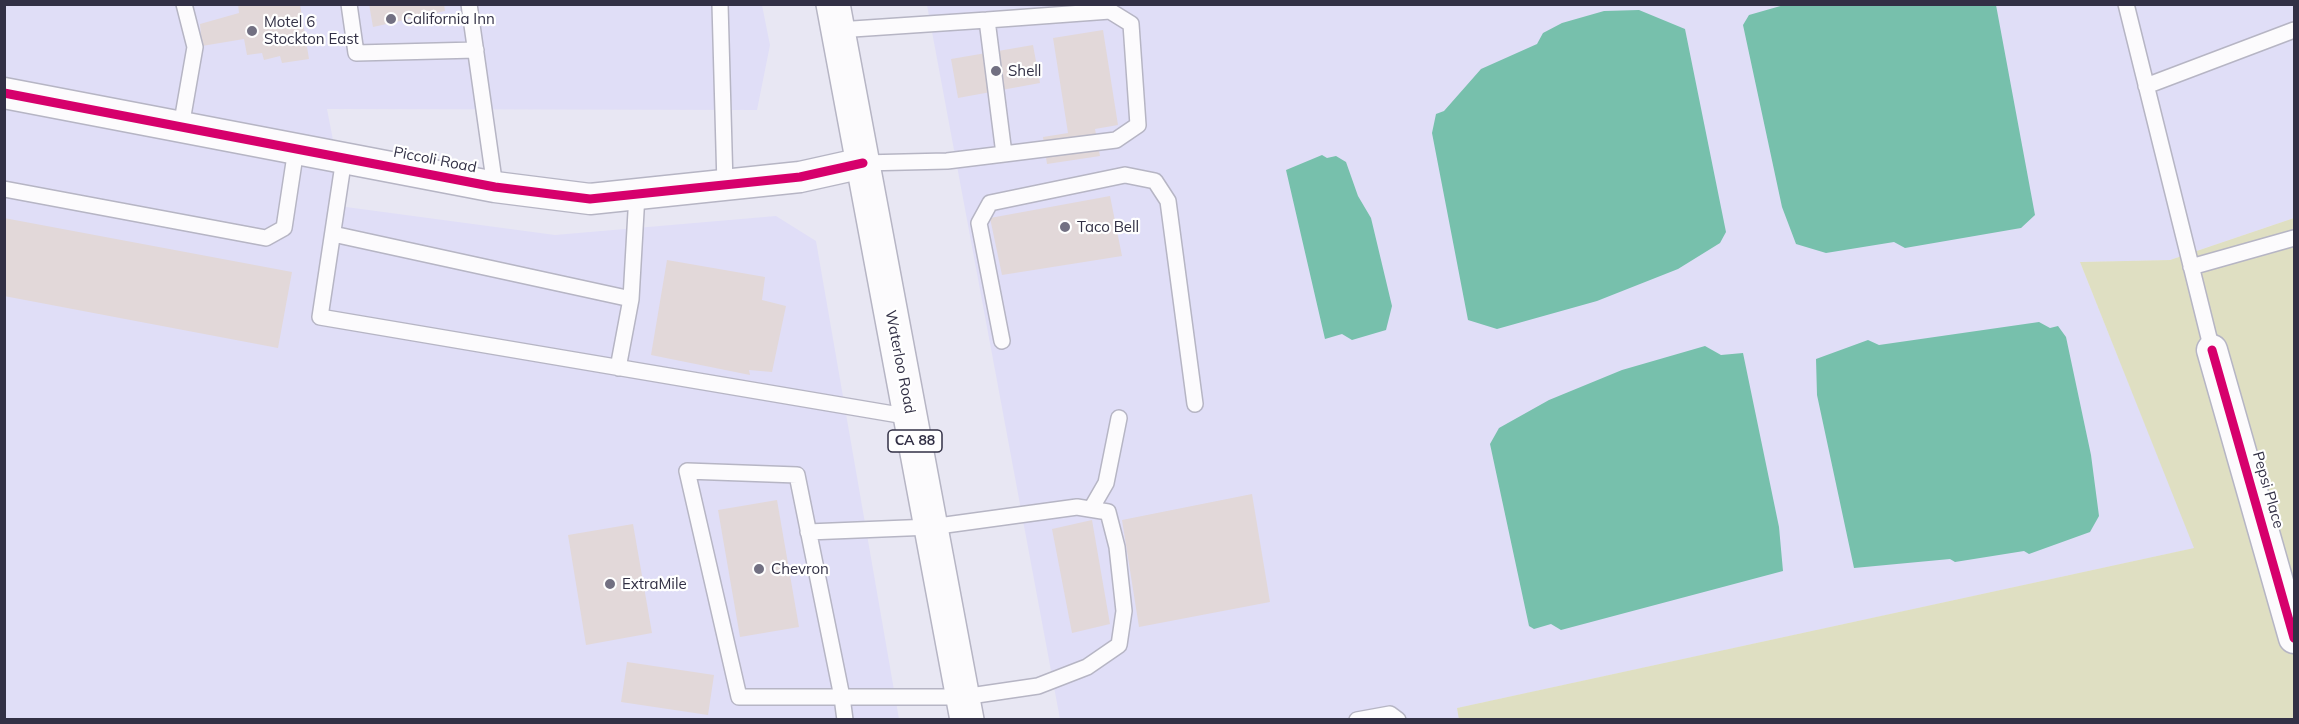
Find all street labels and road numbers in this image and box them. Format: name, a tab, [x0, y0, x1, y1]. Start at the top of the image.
street label: Piccoli Road	[392, 143, 478, 177]
street label: Waterloo Road	[881, 309, 919, 415]
road number: CA 88	[888, 430, 942, 452]
street label: Pepsi Place	[2248, 449, 2288, 531]

